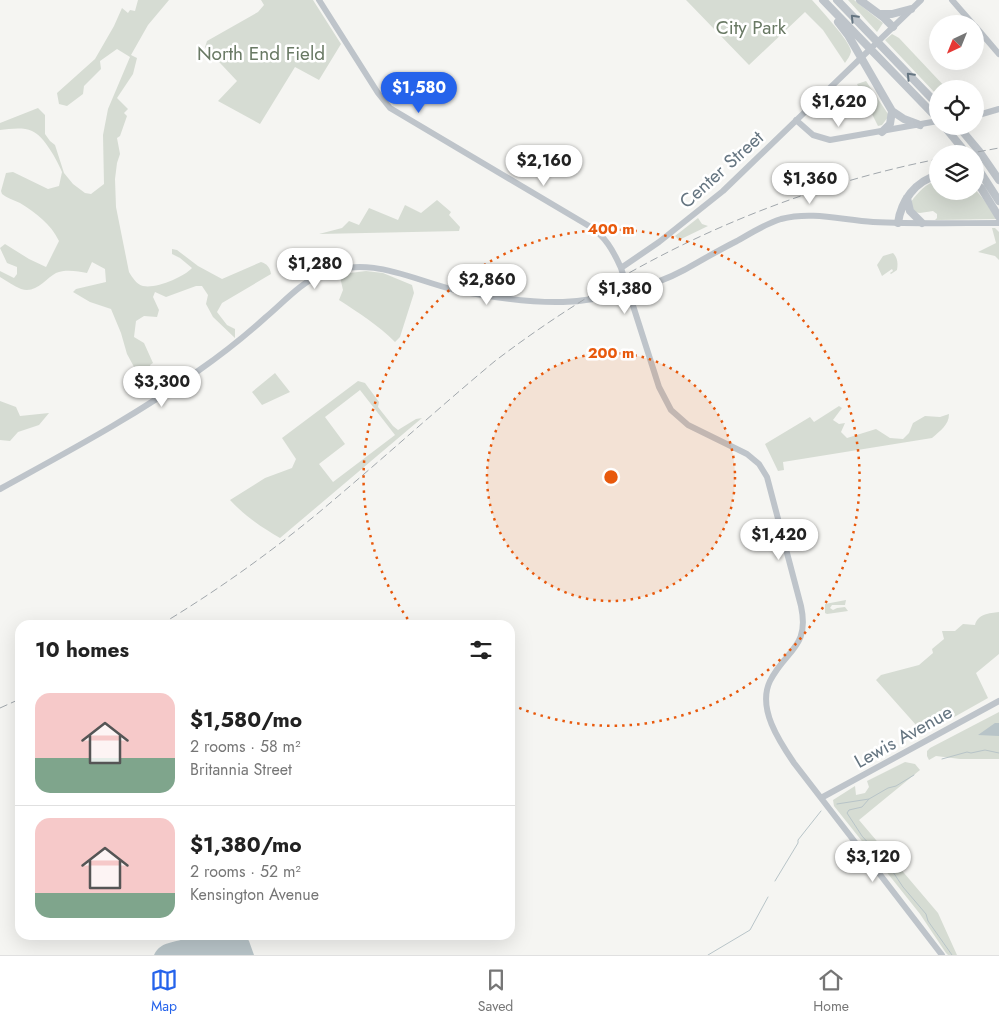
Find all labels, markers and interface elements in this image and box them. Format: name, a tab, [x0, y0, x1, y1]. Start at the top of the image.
park label: City Park	[716, 14, 787, 41]
one-way arrow	[851, 15, 860, 24]
north arrow	[929, 15, 984, 70]
map controls	[929, 15, 984, 200]
park label: North End Field	[197, 40, 325, 67]
pin: $1,580	[378, 72, 460, 114]
one-way arrow	[907, 73, 916, 82]
text: $1,580	[392, 76, 446, 99]
button: locate	[929, 80, 984, 135]
pin: $1,620	[798, 86, 880, 128]
text: $1,620	[811, 90, 867, 113]
street label: Center Street	[673, 124, 770, 214]
pin: $2,160	[503, 144, 585, 187]
button: layers	[929, 145, 984, 200]
text: $2,160	[516, 149, 572, 172]
pin: $1,360	[769, 162, 851, 205]
text: $1,360	[783, 167, 837, 190]
text: 400 m	[587, 218, 635, 240]
pin: $1,280	[274, 248, 356, 290]
text: $1,280	[288, 252, 342, 275]
pin: $2,860	[446, 264, 528, 306]
text: $2,860	[459, 268, 515, 291]
pin: $1,380	[584, 272, 666, 315]
text: $1,380	[598, 277, 652, 300]
text: 200 m	[588, 342, 634, 364]
pin: $3,300	[121, 366, 203, 408]
text: $3,300	[134, 370, 190, 393]
centre of rings	[602, 468, 620, 486]
pin: $1,420	[738, 518, 820, 561]
text: $1,420	[751, 523, 807, 546]
text: 10 homes	[35, 635, 129, 665]
icon: filters	[467, 636, 495, 664]
street label: Lewis Avenue	[849, 698, 957, 775]
text: $1,580/mo	[190, 705, 302, 735]
icon: home	[75, 713, 135, 773]
text: 2 rooms · 58 m²	[190, 735, 301, 758]
text: Britannia Street	[190, 758, 292, 781]
text: $1,380/mo	[190, 830, 302, 860]
icon: home	[75, 838, 135, 898]
pin: $3,120	[832, 840, 914, 883]
text: $3,120	[846, 845, 900, 868]
text: 2 rooms · 52 m²	[190, 860, 301, 883]
text: Kensington Avenue	[190, 883, 319, 906]
tab: Map	[150, 966, 178, 1016]
tab: Saved	[478, 966, 513, 1016]
tab: Home	[813, 966, 849, 1016]

